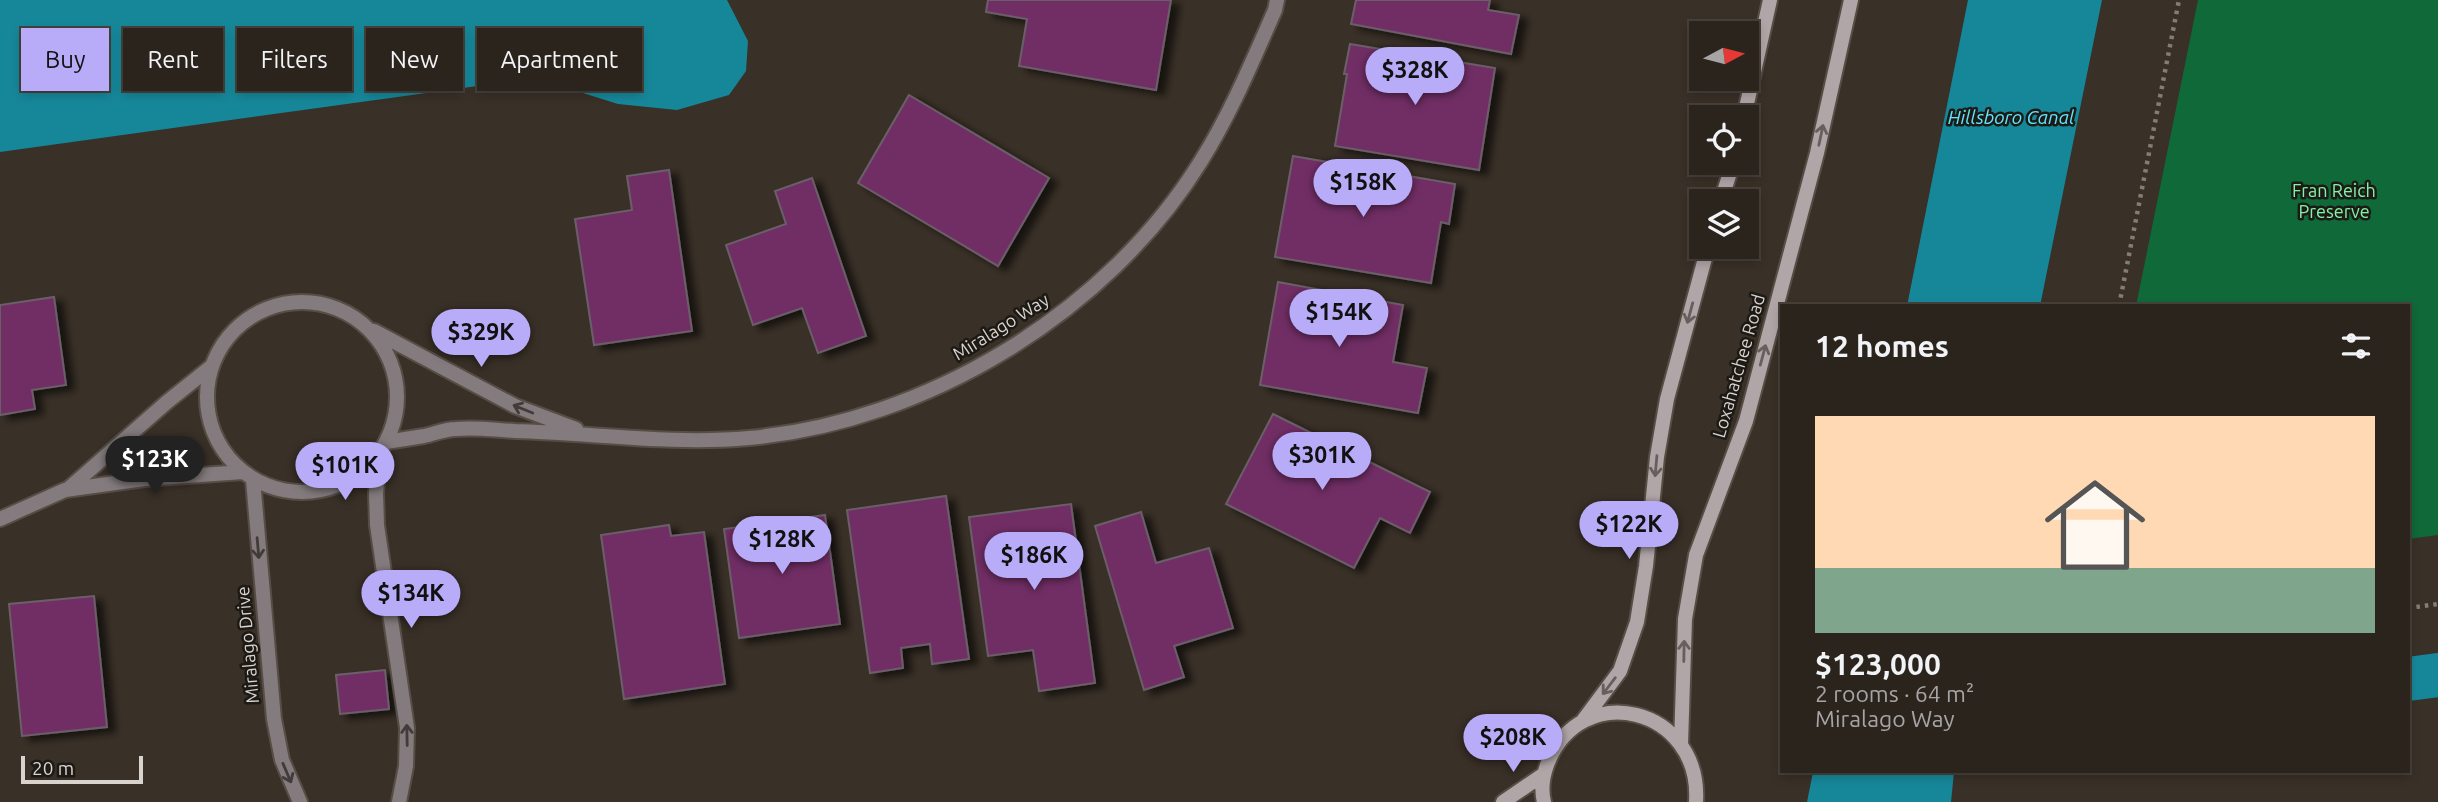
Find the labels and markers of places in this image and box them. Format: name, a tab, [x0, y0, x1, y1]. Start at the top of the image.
pin: $328K	[1366, 48, 1464, 107]
pin: $158K	[1314, 160, 1412, 219]
pin: $154K	[1290, 290, 1388, 349]
pin: $329K	[432, 310, 530, 369]
pin: $301K	[1273, 433, 1371, 492]
pin: $123K	[106, 436, 204, 496]
pin: $101K	[296, 442, 394, 502]
pin: $122K	[1580, 502, 1678, 561]
pin: $128K	[733, 516, 831, 576]
pin: $186K	[985, 532, 1083, 592]
pin: $134K	[362, 570, 460, 630]
pin: $208K	[1464, 714, 1562, 774]

